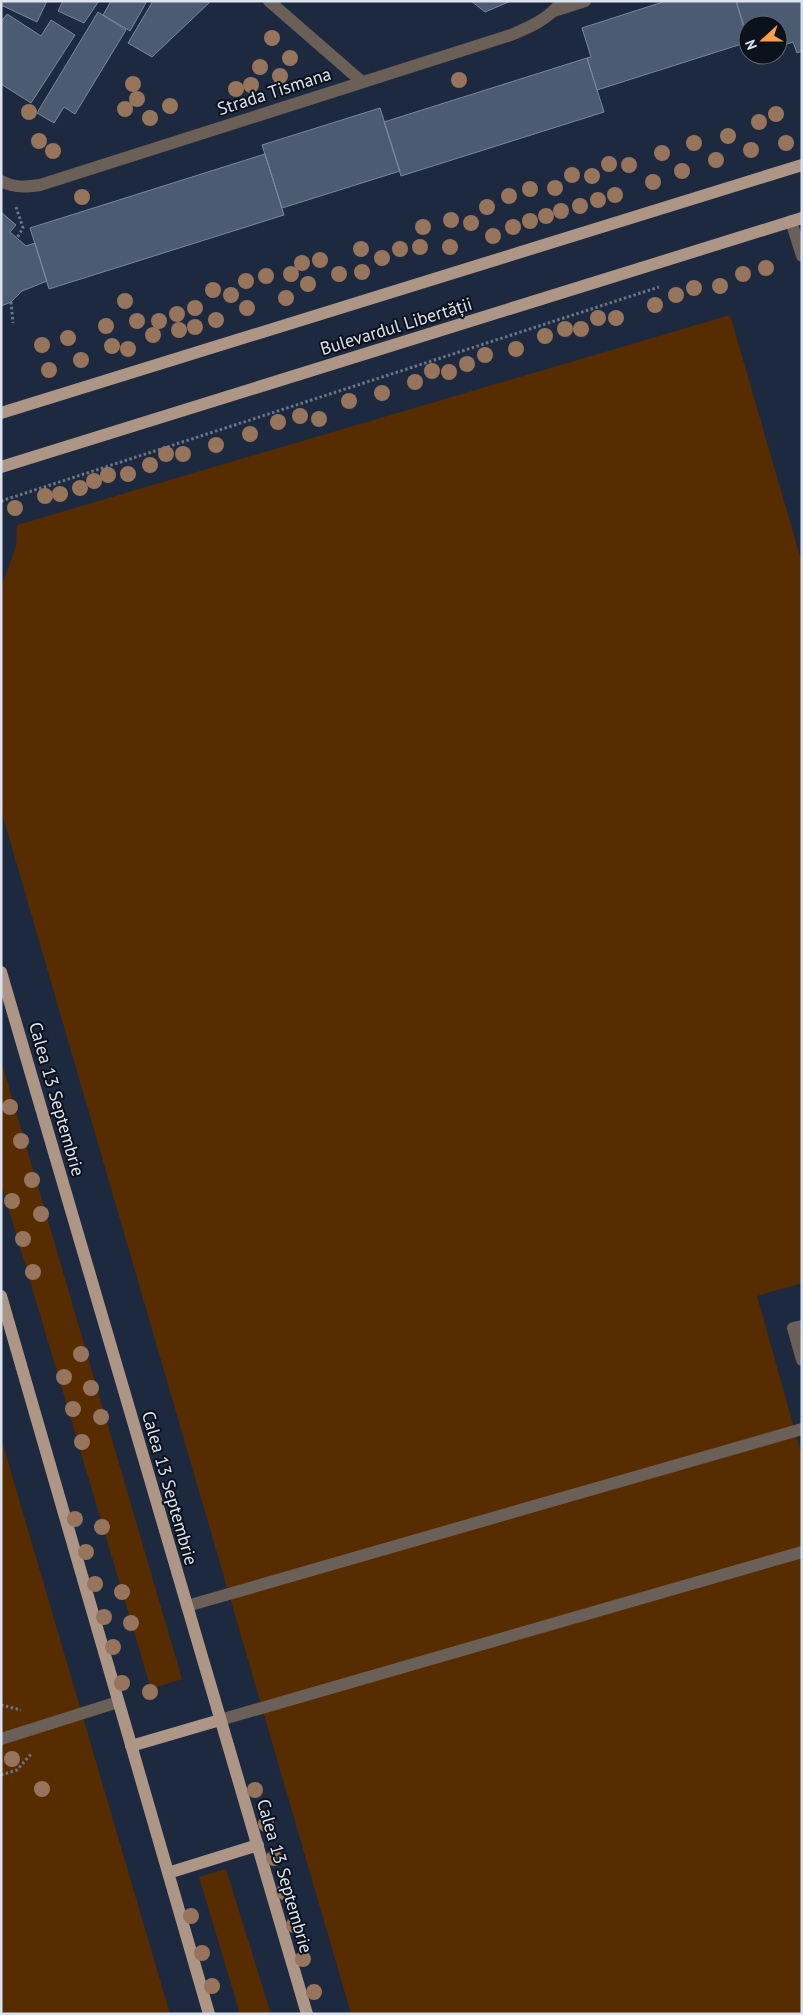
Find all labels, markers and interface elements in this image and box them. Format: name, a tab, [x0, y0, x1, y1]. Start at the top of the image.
north arrow	[738, 15, 788, 65]
text: N	[741, 37, 761, 52]
street label: Strada Tismana	[214, 62, 334, 120]
street label: Bulevardul Libertății	[317, 292, 475, 360]
street label: Calea 13 Septembrie	[24, 1019, 90, 1179]
street label: Calea 13 Septembrie	[137, 1408, 203, 1568]
street label: Calea 13 Septembrie	[252, 1796, 318, 1956]

